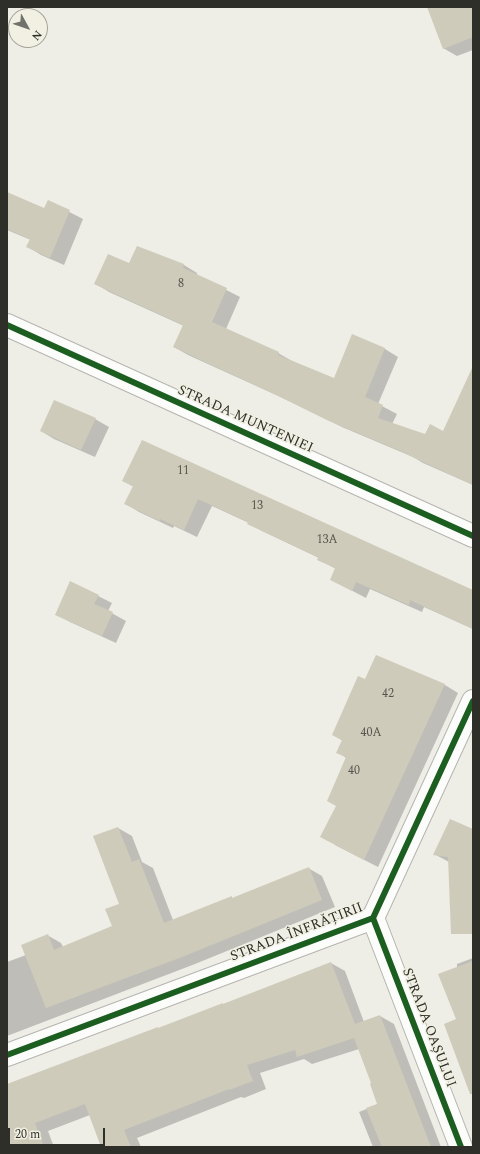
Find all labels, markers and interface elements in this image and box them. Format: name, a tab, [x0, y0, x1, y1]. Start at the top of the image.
north arrow	[8, 8, 48, 48]
text: N	[27, 26, 46, 44]
house number: 8	[178, 278, 184, 292]
street label: STRADA MUNTENIEI	[175, 383, 315, 457]
house number: 11	[177, 465, 189, 479]
house number: 13	[251, 500, 263, 514]
house number: 13A	[317, 534, 337, 548]
house number: 42	[382, 688, 394, 702]
house number: 40A	[361, 727, 381, 741]
house number: 40	[348, 765, 360, 779]
street label: STRADA ÎNFRĂȚIRII	[228, 900, 366, 966]
street label: STRADA OAȘULUI	[398, 966, 458, 1090]
scale bar	[10, 1120, 107, 1146]
text: 20 m	[15, 1125, 40, 1144]

